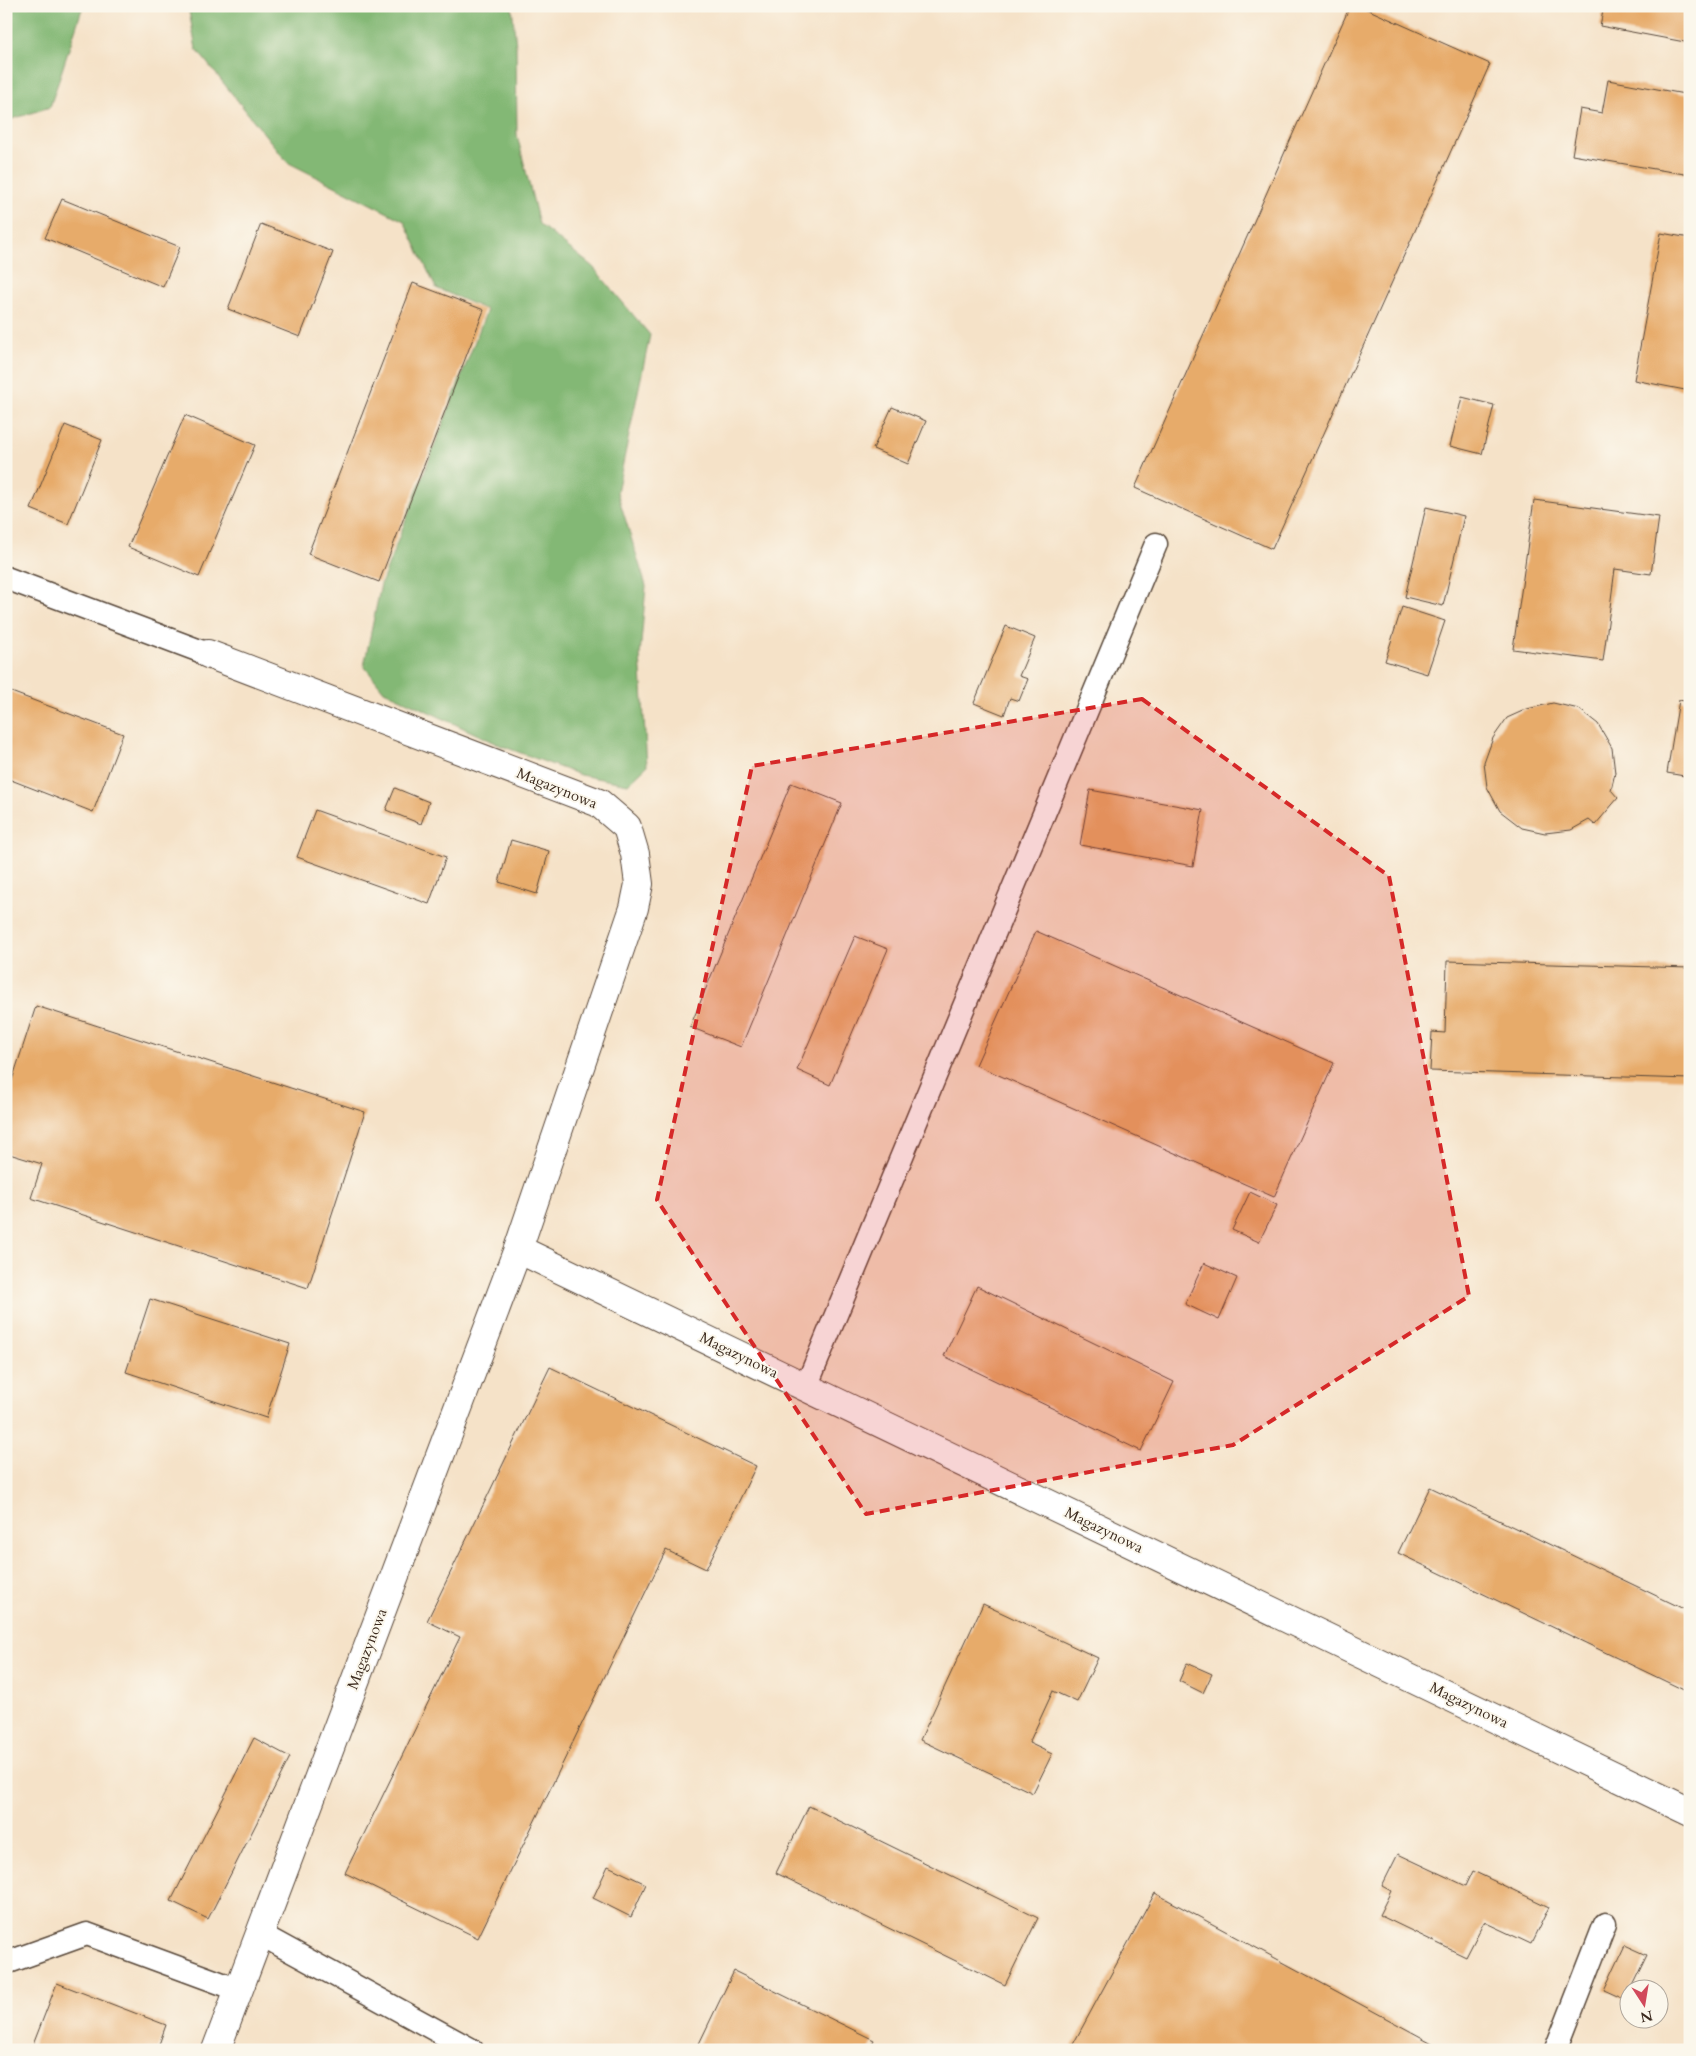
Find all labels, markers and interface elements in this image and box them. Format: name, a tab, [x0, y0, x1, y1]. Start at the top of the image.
street label: Magazynowa	[514, 763, 601, 813]
street label: Magazynowa	[696, 1327, 782, 1383]
street label: Magazynowa	[1061, 1502, 1147, 1558]
street label: Magazynowa	[342, 1605, 392, 1692]
street label: Magazynowa	[1426, 1677, 1512, 1733]
north arrow	[1618, 1978, 1668, 2028]
text: N	[1639, 2006, 1655, 2027]

